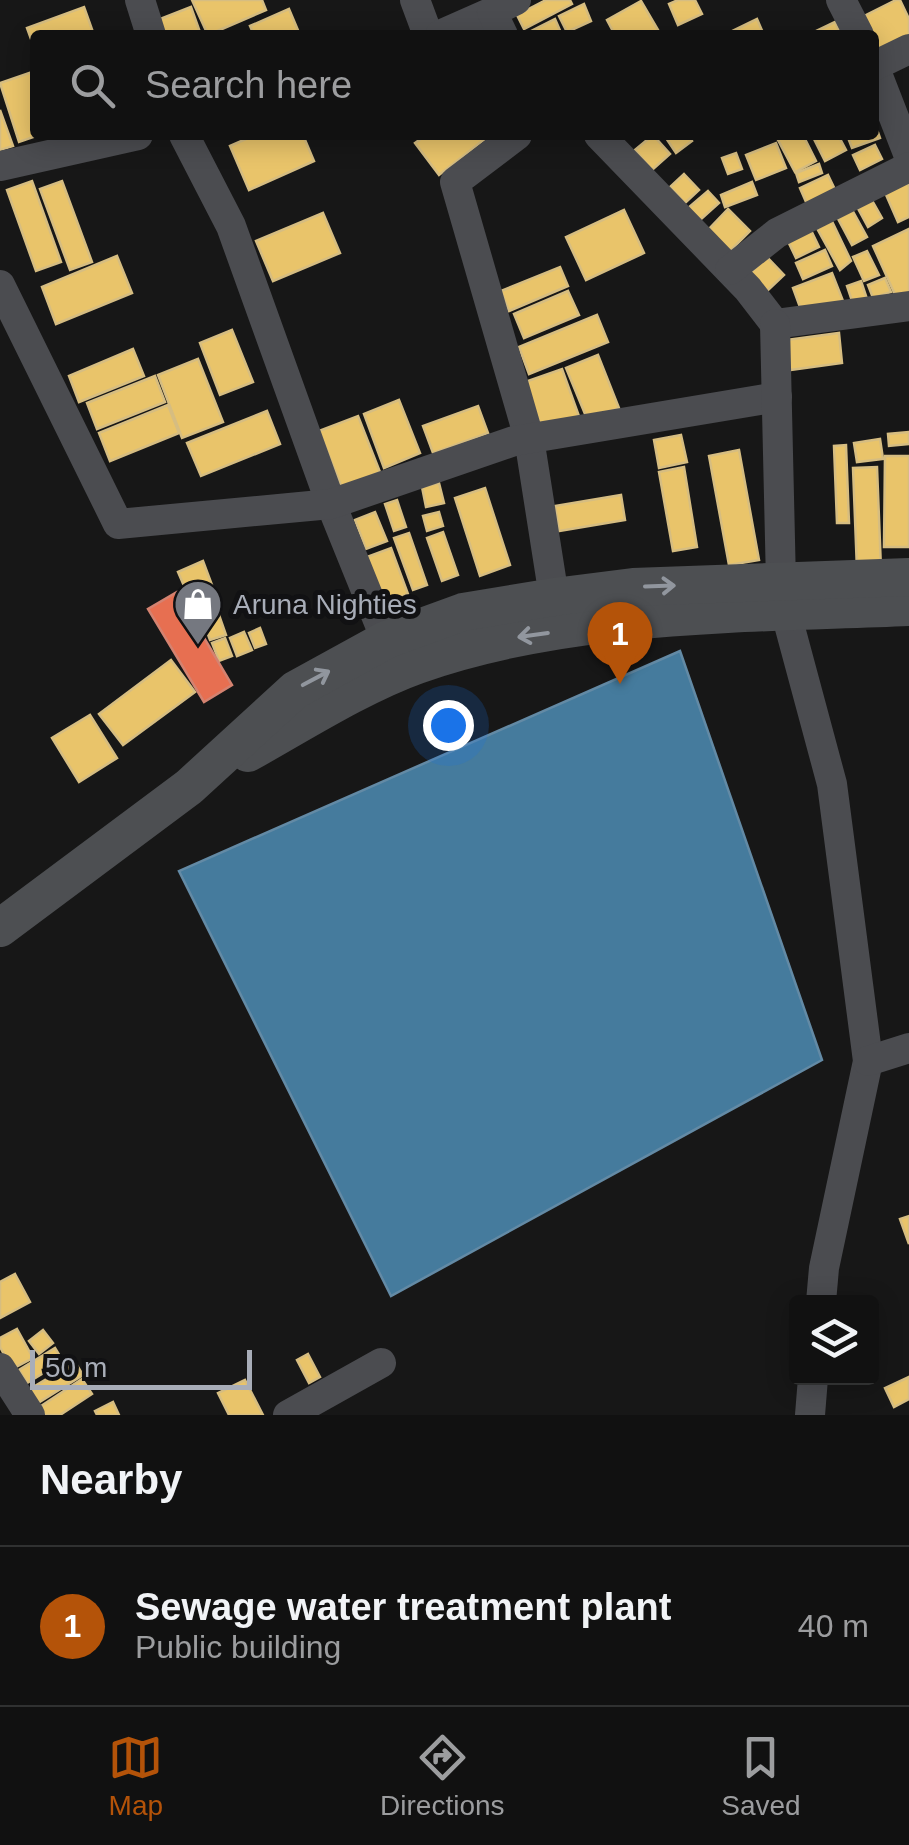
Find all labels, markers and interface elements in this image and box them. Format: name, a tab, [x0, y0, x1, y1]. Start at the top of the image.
search box	[30, 30, 879, 140]
icon: search	[65, 58, 120, 113]
text: Search here	[145, 64, 352, 106]
one-way arrow	[643, 577, 675, 596]
shop icon: Aruna Nighties	[172, 578, 224, 646]
place label: Aruna Nighties	[233, 589, 417, 620]
pin: 1	[588, 602, 652, 684]
one-way arrow	[517, 626, 549, 644]
one-way arrow	[301, 668, 330, 688]
your location	[423, 700, 474, 751]
map controls	[789, 1295, 879, 1385]
button: layers	[789, 1295, 879, 1385]
scale bar	[30, 1345, 252, 1390]
text: 50 m	[45, 1352, 107, 1383]
text: Nearby	[40, 1456, 182, 1503]
text: Sewage water treatment plant	[135, 1586, 671, 1628]
text: 1	[64, 1608, 81, 1644]
text: 40 m	[798, 1608, 869, 1644]
text: Public building	[135, 1629, 341, 1665]
tab: Map	[108, 1730, 163, 1822]
tab: Directions	[380, 1730, 505, 1822]
tab: Saved	[721, 1730, 801, 1822]

